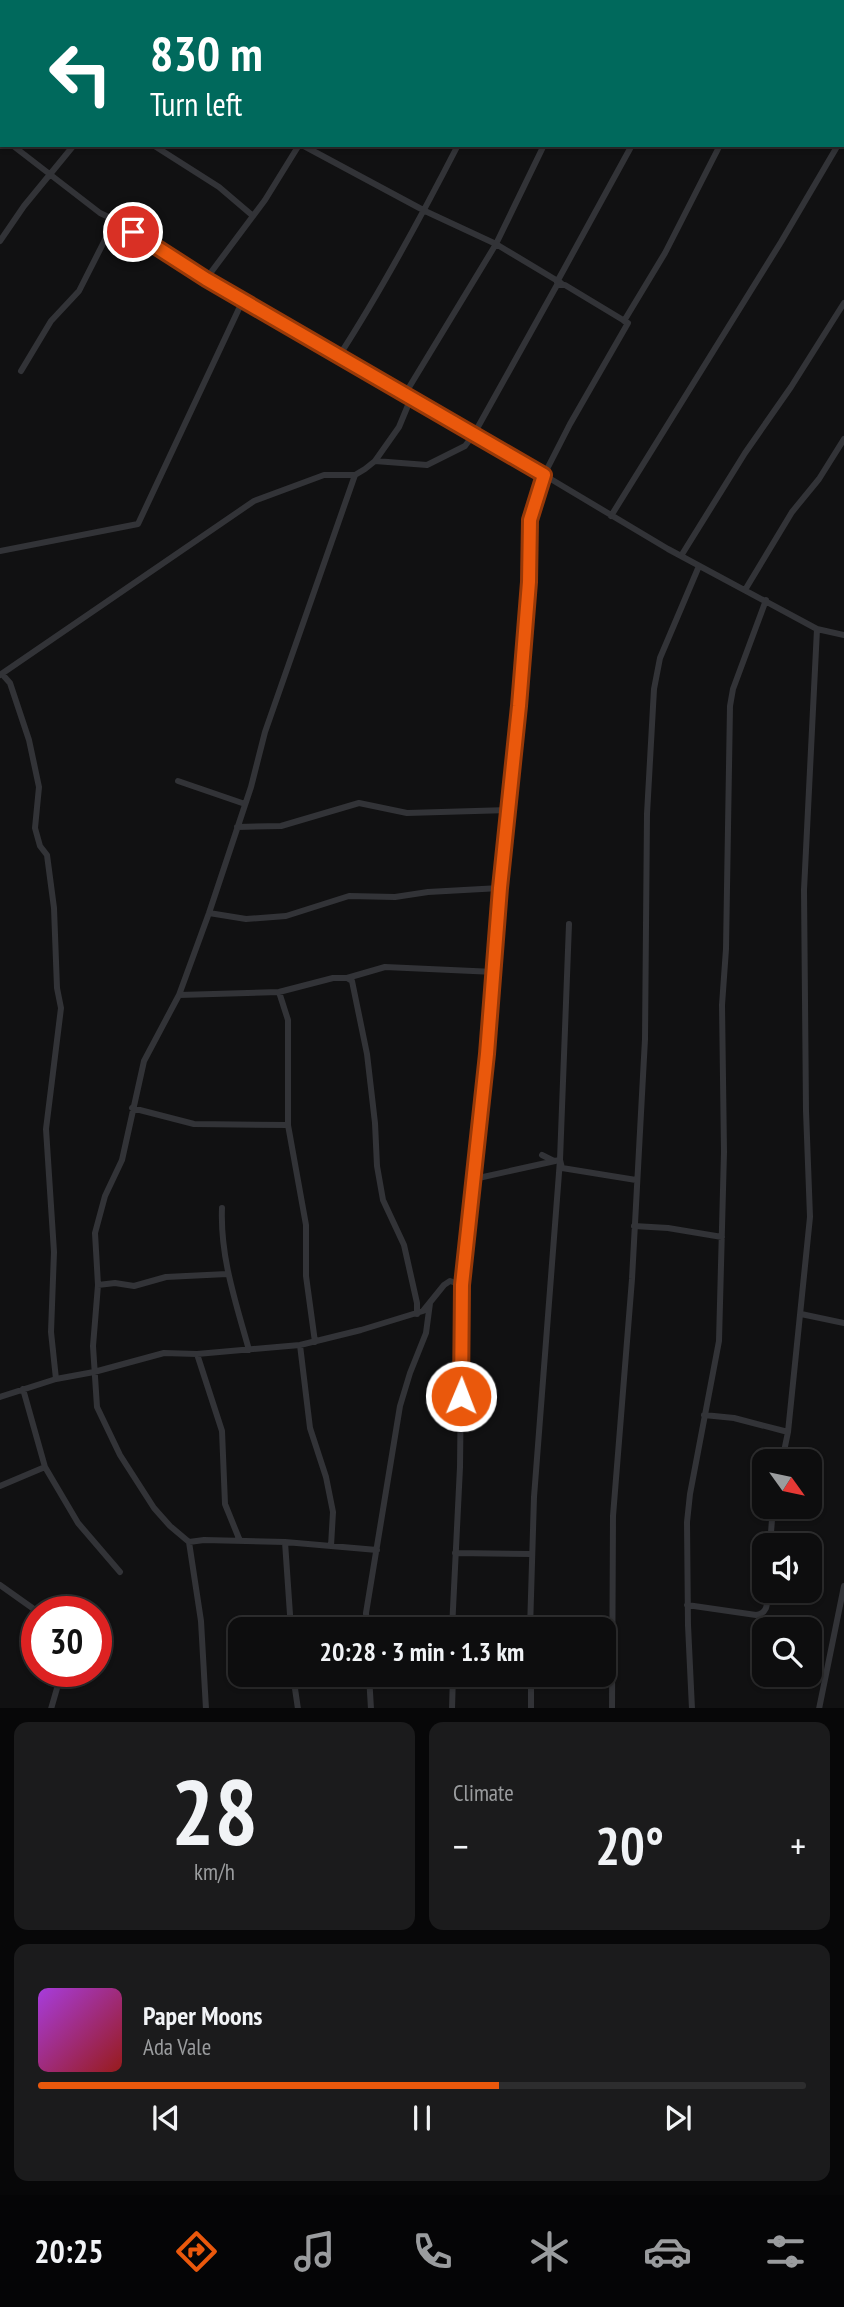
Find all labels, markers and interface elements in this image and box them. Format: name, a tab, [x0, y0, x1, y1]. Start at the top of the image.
text: 830 m	[150, 21, 263, 85]
icon: left	[35, 28, 126, 119]
text: Turn left	[150, 83, 242, 125]
pin	[103, 202, 163, 262]
icon: arrive	[114, 213, 152, 251]
position arrow	[424, 1359, 498, 1433]
north arrow	[752, 1449, 822, 1519]
map controls	[752, 1449, 822, 1687]
button: sound	[752, 1533, 822, 1603]
speed limit sign: 30	[21, 1596, 112, 1687]
button: search	[752, 1617, 822, 1687]
text: 20:28 · 3 min · 1.3 km	[320, 1635, 524, 1668]
text: 28	[171, 1752, 258, 1870]
text: Climate	[453, 1778, 514, 1807]
text: 20°	[595, 1812, 664, 1879]
text: −	[453, 1821, 469, 1870]
text: +	[790, 1821, 806, 1870]
text: km/h	[194, 1857, 235, 1886]
text: Paper Moons	[143, 1999, 262, 2032]
text: Ada Vale	[143, 2032, 211, 2061]
icon: previous	[147, 2099, 185, 2137]
icon: pause	[403, 2099, 441, 2137]
icon: next	[659, 2099, 697, 2137]
icon: directions	[172, 2227, 221, 2276]
icon: music	[290, 2227, 339, 2276]
icon: phone	[408, 2227, 457, 2276]
icon: climate	[525, 2227, 574, 2276]
icon: car	[643, 2227, 692, 2276]
icon: filters	[761, 2227, 810, 2276]
text: 20:25	[34, 2230, 104, 2272]

